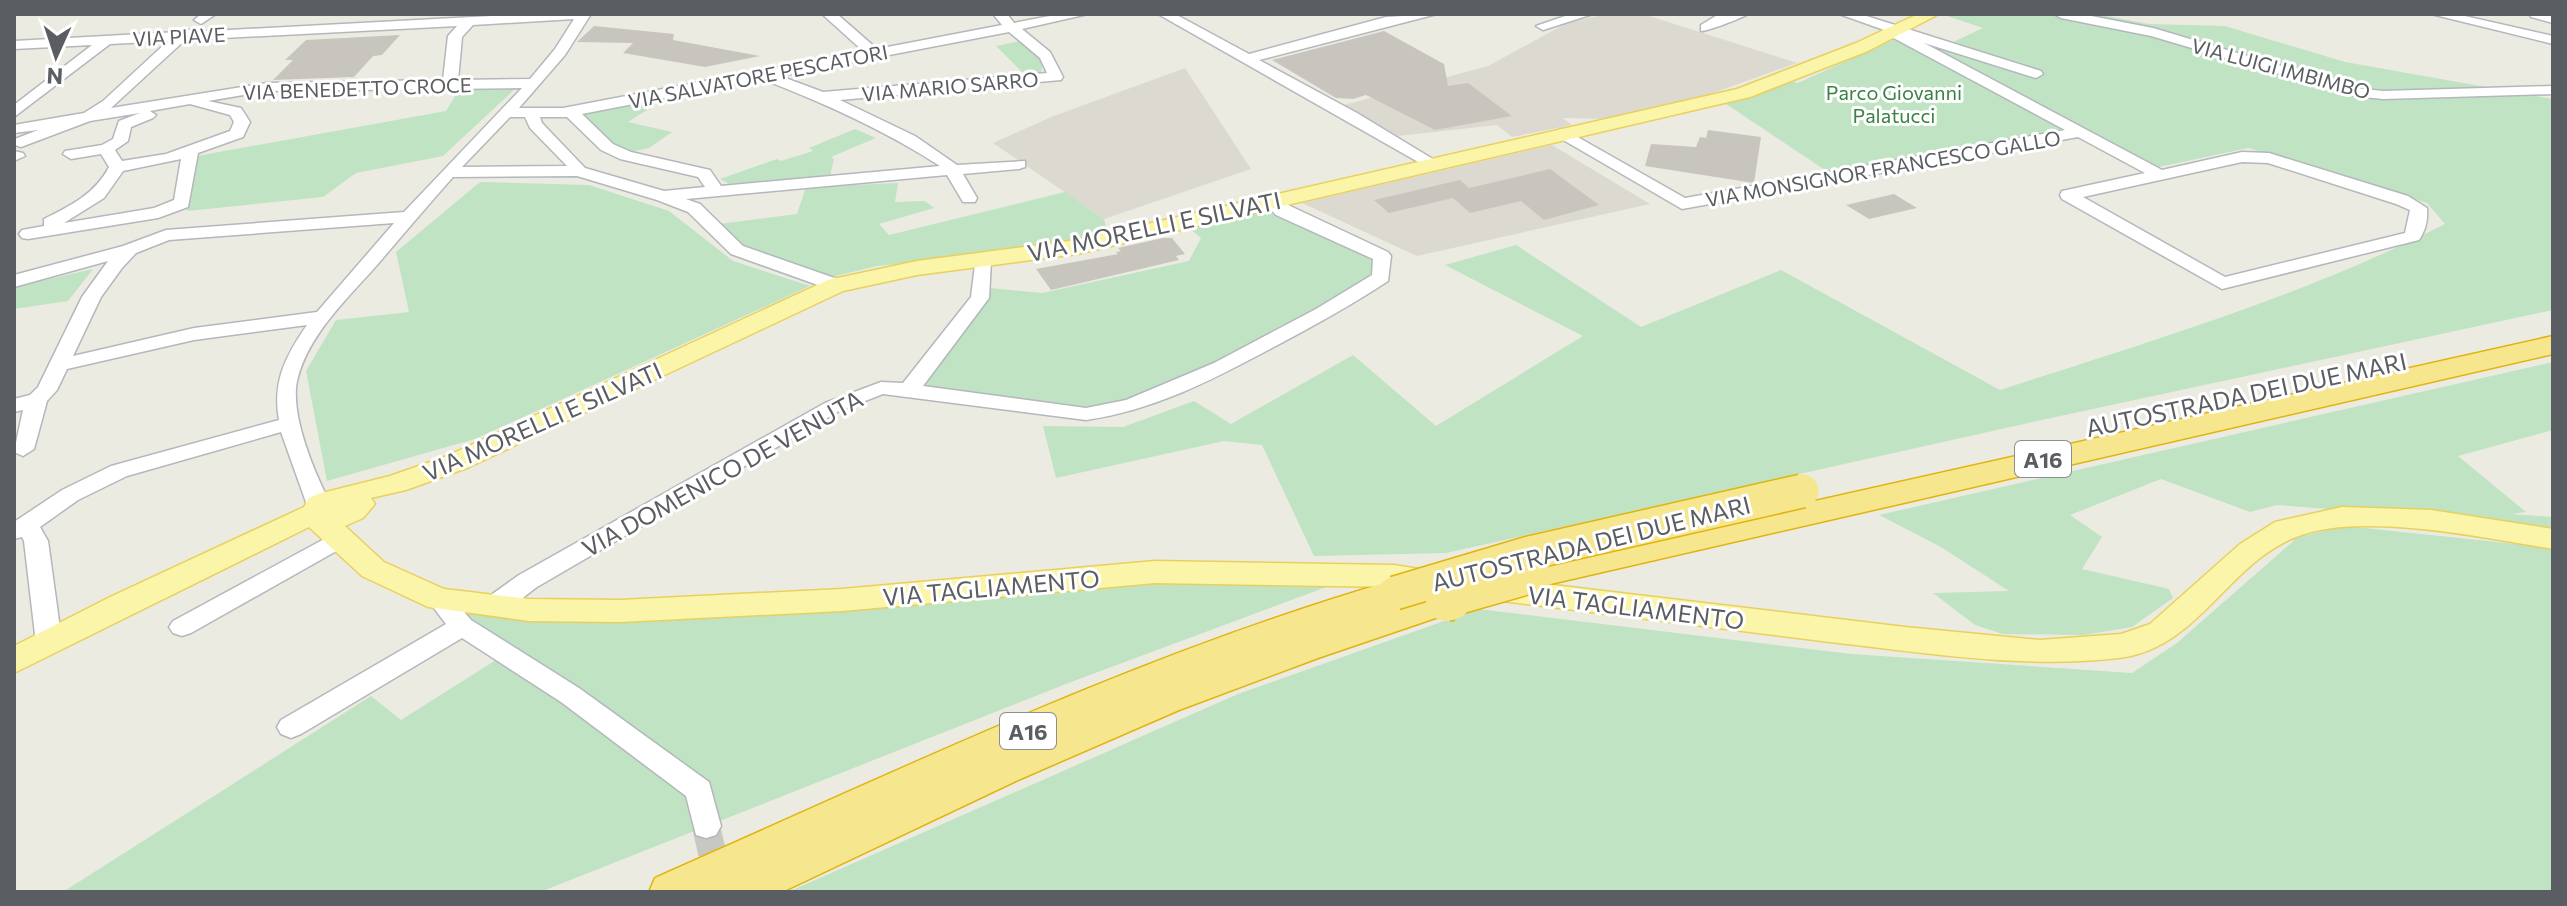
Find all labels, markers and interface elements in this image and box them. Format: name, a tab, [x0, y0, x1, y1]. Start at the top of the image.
north arrow	[16, 16, 96, 96]
street label: VIA PIAVE	[132, 22, 226, 50]
street label: VIA LUIGI IMBIMBO	[2189, 33, 2373, 103]
street label: VIA SALVATORE PESCATORI	[626, 39, 890, 113]
text: N	[46, 63, 64, 90]
street label: VIA MARIO SARRO	[861, 66, 1039, 106]
street label: VIA BENEDETTO CROCE	[242, 72, 472, 104]
park label: Parco Giovanni Palatucci	[1826, 80, 1962, 127]
street label: VIA MONSIGNOR FRANCESCO GALLO	[1704, 125, 2062, 211]
street label: VIA MORELLI E SILVATI	[1025, 185, 1283, 267]
street label: AUTOSTRADA DEI DUE MARI	[2083, 346, 2409, 442]
street label: VIA MORELLI E SILVATI	[418, 355, 666, 487]
street label: VIA DOMENICO DE VENUTA	[577, 384, 867, 562]
road number: A16	[2015, 441, 2071, 477]
street label: AUTOSTRADA DEI DUE MARI	[1429, 489, 1753, 597]
street label: VIA TAGLIAMENTO	[881, 563, 1101, 611]
street label: VIA TAGLIAMENTO	[1526, 579, 1746, 635]
road number: A16	[1000, 713, 1056, 749]

